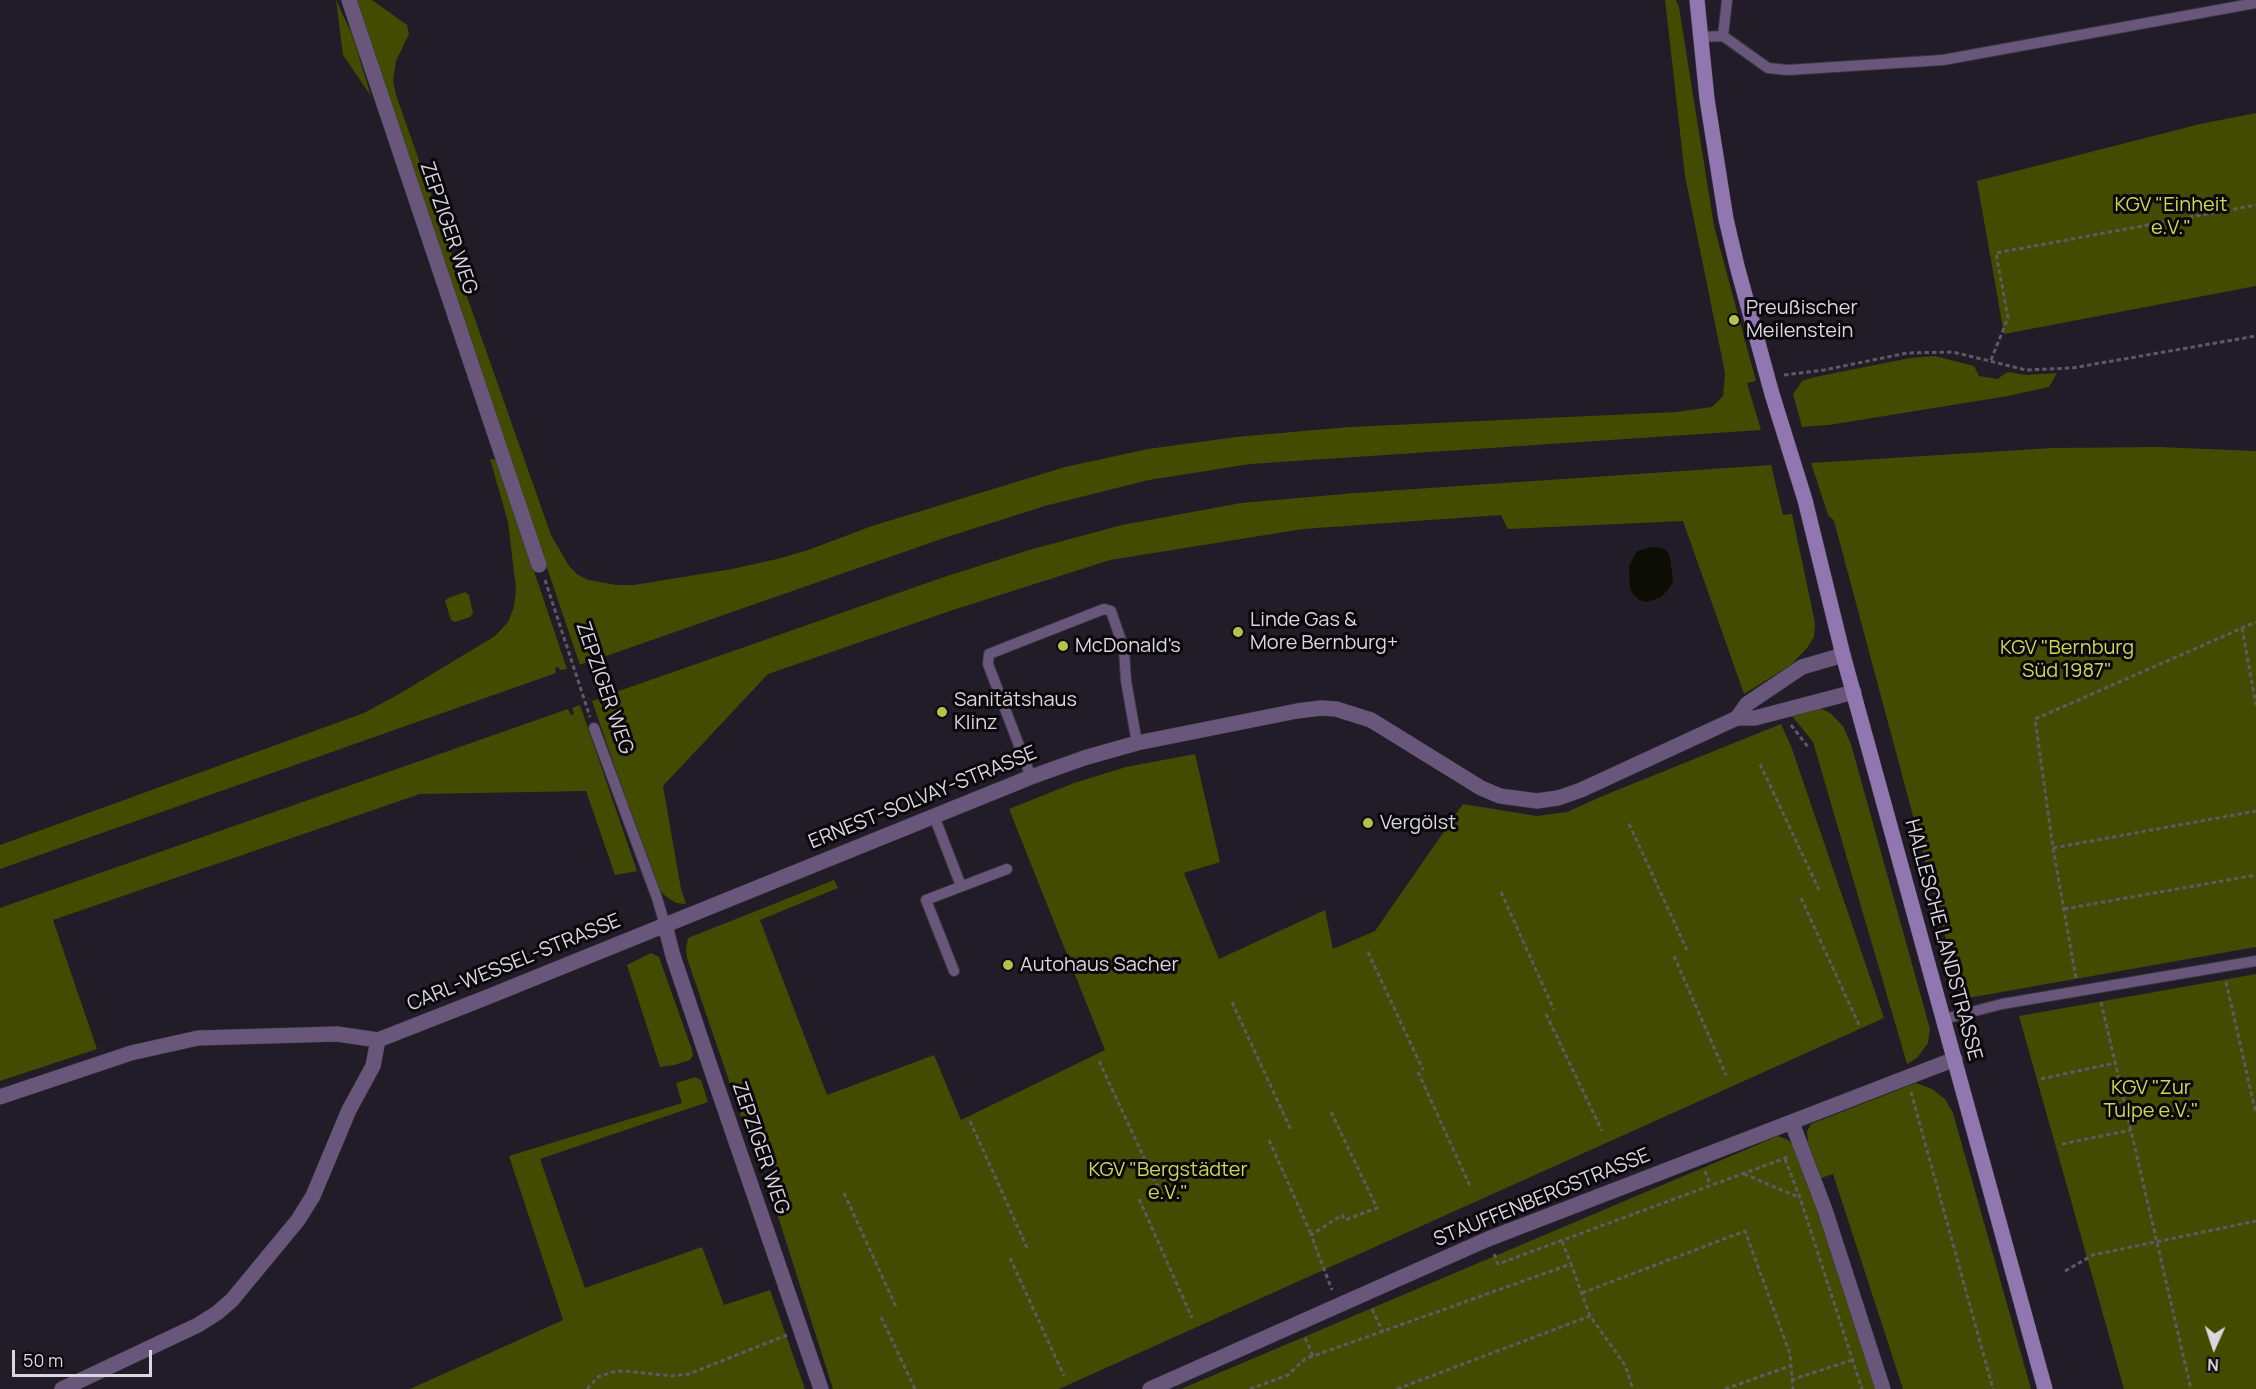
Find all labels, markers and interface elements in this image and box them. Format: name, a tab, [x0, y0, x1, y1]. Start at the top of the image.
street label: ZEPZIGER WEG	[414, 159, 482, 297]
park label: KGV "Einheit e.V."	[2115, 193, 2227, 240]
place label: Preußischer Meilenstein	[1746, 296, 1858, 343]
marker: Preußischer Meilenstein	[1727, 313, 1741, 327]
place label: Linde Gas & More Bernburg+	[1250, 608, 1398, 655]
street label: ZEPZIGER WEG	[570, 619, 638, 757]
marker: Linde Gas & More Bernburg+	[1231, 625, 1245, 639]
place label: McDonald's	[1075, 634, 1181, 658]
park label: KGV "Bernburg Süd 1987"	[2000, 636, 2134, 683]
marker: McDonald's	[1056, 639, 1070, 653]
place label: Sanitätshaus Klinz	[954, 688, 1077, 735]
marker: Sanitätshaus Klinz	[935, 705, 949, 719]
street label: ERNEST-SOLVAY-STRASSE	[805, 741, 1041, 855]
place label: Vergölst	[1380, 811, 1456, 835]
marker: Vergölst	[1361, 816, 1375, 830]
street label: HALLESCHE LANDSTRASSE	[1899, 817, 1987, 1063]
street label: CARL-WESSEL-STRASSE	[404, 909, 624, 1017]
place label: Autohaus Sacher	[1020, 953, 1179, 977]
marker: Autohaus Sacher	[1001, 958, 1015, 972]
park label: KGV "Zur Tulpe e.V."	[2103, 1076, 2199, 1123]
street label: ZEPZIGER WEG	[726, 1079, 794, 1217]
street label: STAUFFENBERGSTRASSE	[1430, 1144, 1654, 1252]
park label: KGV "Bergstädter e.V."	[1088, 1158, 1248, 1205]
north arrow	[2184, 1317, 2244, 1377]
scale bar	[15, 1338, 154, 1376]
text: 50 m	[23, 1348, 63, 1372]
text: N	[2207, 1354, 2219, 1376]

